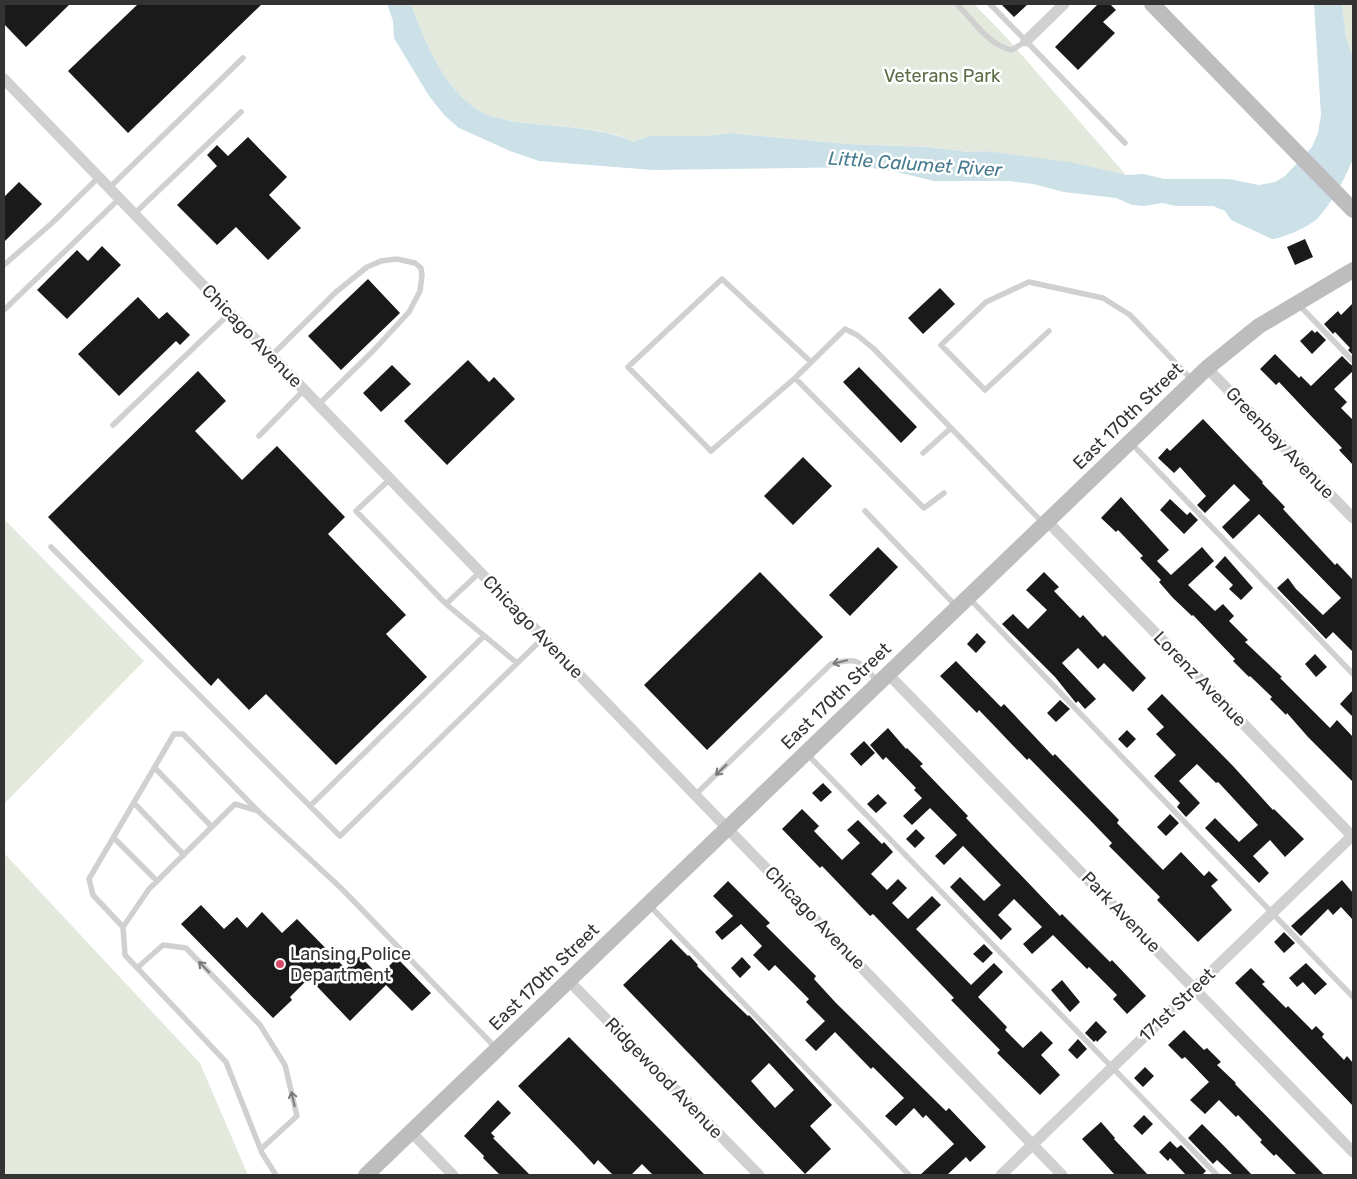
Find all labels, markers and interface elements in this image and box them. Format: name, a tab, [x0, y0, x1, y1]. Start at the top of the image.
park label: Veterans Park	[884, 65, 1001, 87]
water label: Little Calumet River	[827, 146, 1003, 182]
street label: Chicago Avenue	[197, 280, 307, 392]
street label: East 170th Street	[1068, 358, 1188, 474]
street label: Greenbay Avenue	[1221, 383, 1339, 503]
street label: Chicago Avenue	[478, 571, 588, 683]
street label: Lorenz Avenue	[1149, 627, 1251, 731]
street label: East 170th Street	[776, 638, 896, 754]
one-way arrow	[832, 658, 848, 667]
one-way arrow	[714, 764, 727, 776]
street label: Chicago Avenue	[760, 862, 870, 974]
street label: Park Avenue	[1077, 867, 1165, 957]
street label: East 170th Street	[484, 919, 604, 1035]
place label: Lansing Police Department	[290, 943, 411, 986]
marker: Lansing Police Department	[274, 958, 286, 970]
one-way arrow	[198, 961, 211, 973]
street label: 171st Street	[1134, 963, 1220, 1047]
street label: Ridgewood Avenue	[601, 1013, 727, 1143]
one-way arrow	[288, 1092, 297, 1108]

